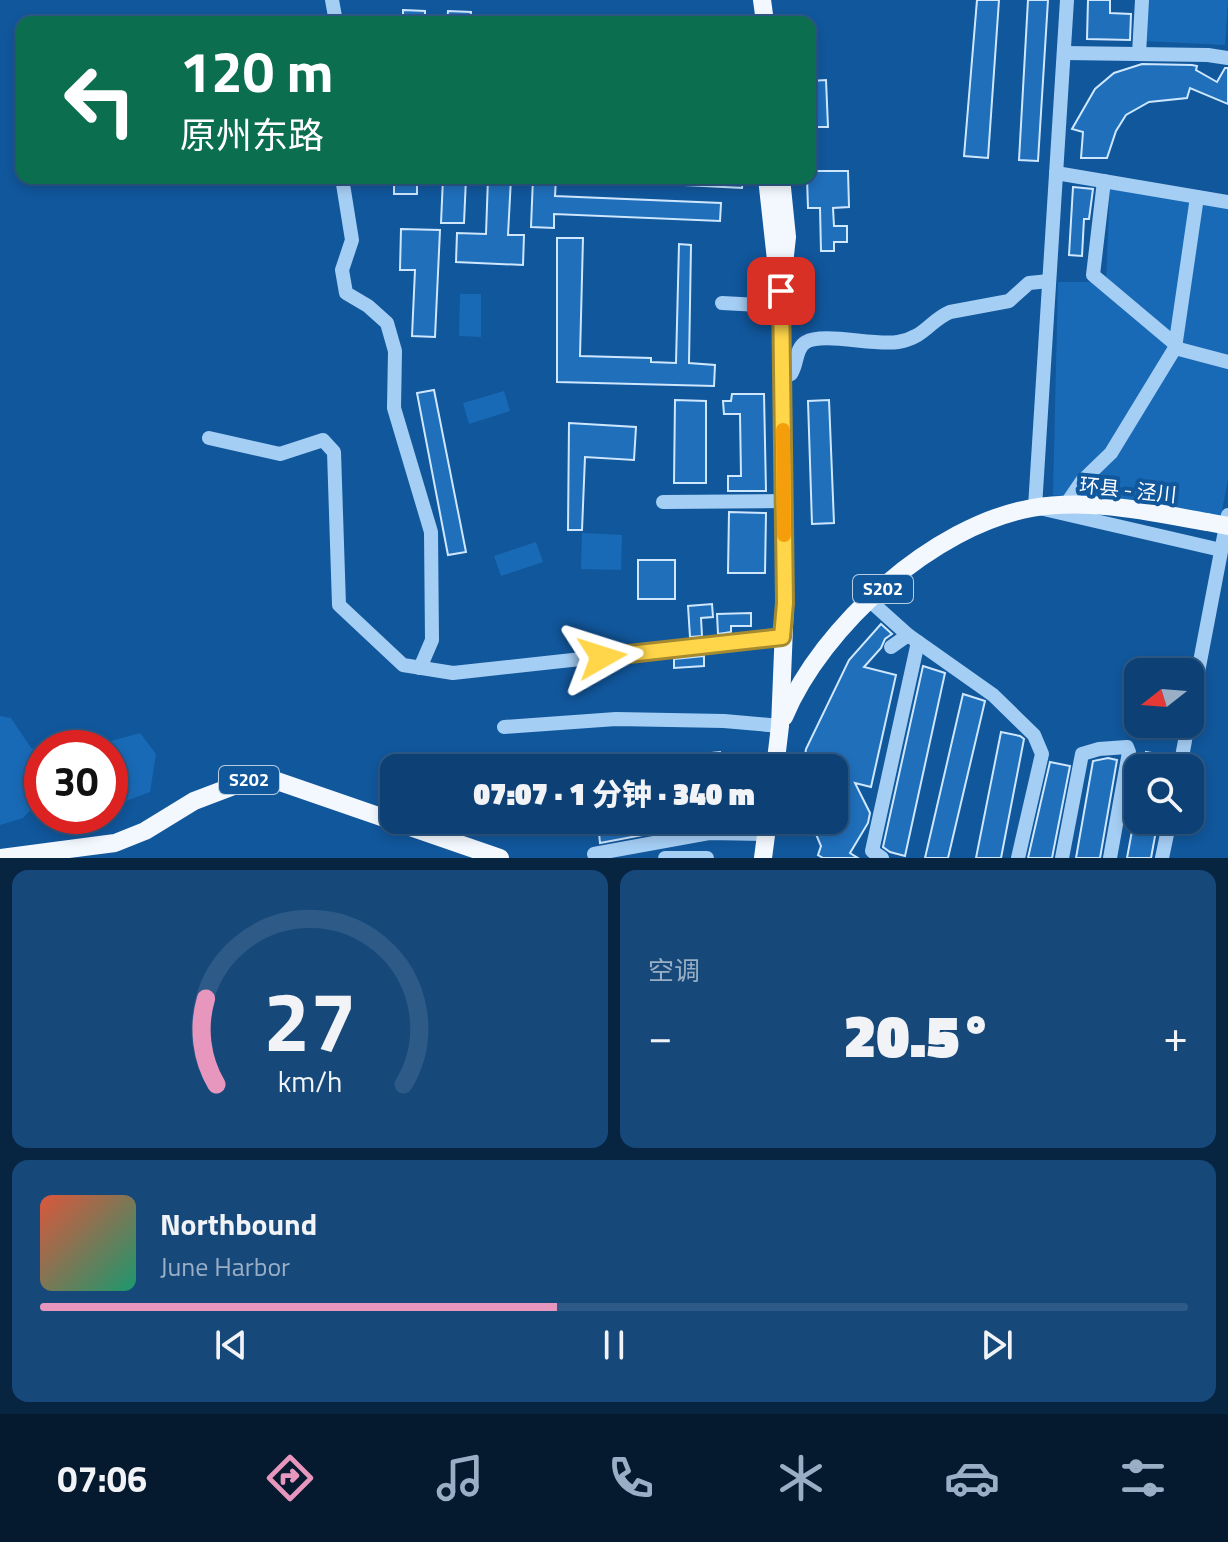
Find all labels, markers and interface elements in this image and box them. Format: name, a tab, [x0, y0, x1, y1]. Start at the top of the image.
text: 120 m	[180, 29, 333, 114]
icon: left	[48, 48, 152, 152]
text: 原州东路	[180, 107, 324, 162]
pin	[747, 257, 815, 325]
icon: arrive	[759, 269, 803, 313]
street label: 环县 - 泾川	[1078, 469, 1178, 510]
road number: S202	[853, 575, 913, 603]
position arrow	[560, 615, 644, 699]
north arrow	[1124, 658, 1204, 738]
map controls	[1124, 658, 1204, 834]
speed limit sign: 30	[24, 730, 128, 834]
button: search	[1124, 754, 1204, 834]
road number: S202	[219, 766, 279, 794]
text: 07:07 · 1 分钟 · 340 m	[473, 771, 755, 817]
text: 空调	[648, 951, 700, 990]
text: 27	[263, 957, 357, 1083]
text: 20.5°	[844, 989, 992, 1080]
text: −	[648, 1002, 673, 1069]
text: +	[1163, 1002, 1188, 1069]
text: km/h	[278, 1060, 342, 1103]
text: Northbound	[160, 1201, 317, 1247]
text: June Harbor	[160, 1247, 290, 1286]
icon: previous	[209, 1323, 253, 1367]
icon: pause	[592, 1323, 636, 1367]
icon: next	[975, 1323, 1019, 1367]
icon: directions	[262, 1450, 318, 1506]
icon: music	[432, 1450, 488, 1506]
icon: phone	[603, 1450, 659, 1506]
icon: climate	[773, 1450, 829, 1506]
icon: car	[944, 1450, 1000, 1506]
icon: filters	[1115, 1450, 1171, 1506]
text: 07:06	[57, 1451, 147, 1506]

